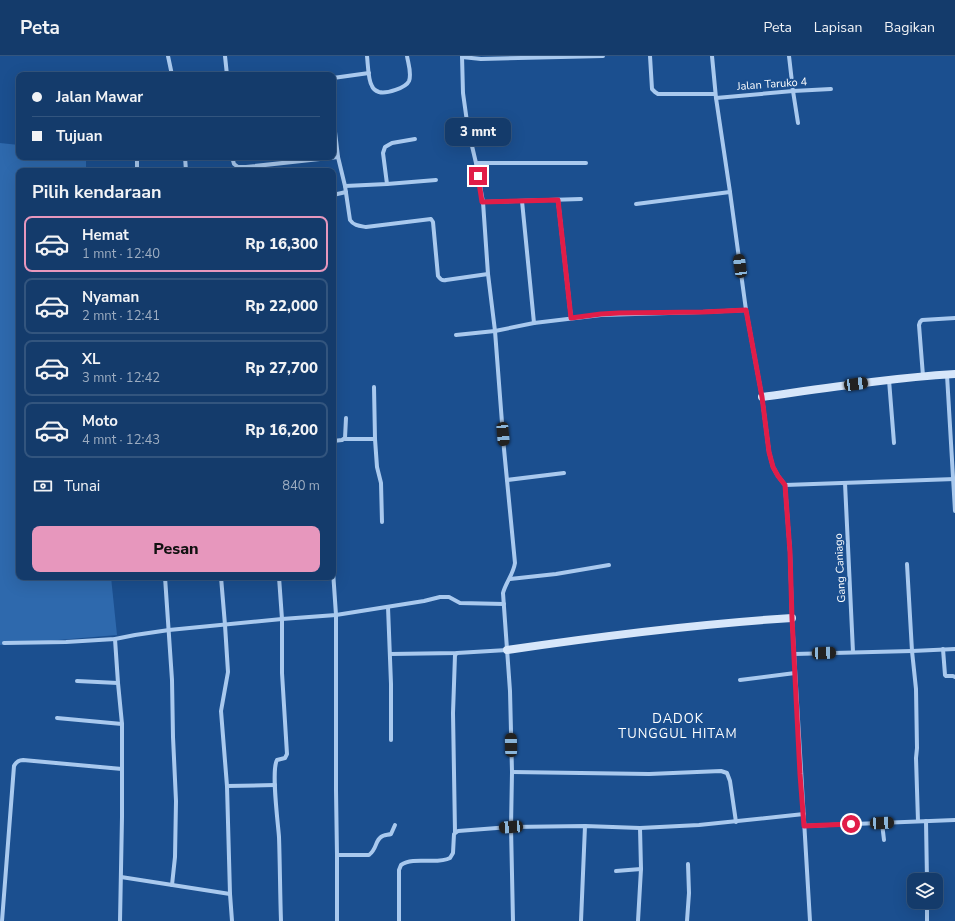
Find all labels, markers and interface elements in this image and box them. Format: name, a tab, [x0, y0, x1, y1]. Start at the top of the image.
text: Peta	[20, 15, 60, 41]
text: Peta	[764, 18, 792, 37]
text: Lapisan	[814, 18, 862, 37]
text: Bagikan	[884, 18, 935, 37]
street label: Jalan Taruko 4	[735, 74, 808, 94]
text: Jalan Mawar	[56, 87, 143, 107]
callout: 3 mnt	[445, 118, 511, 146]
text: 3 mnt	[460, 123, 496, 141]
text: Tujuan	[56, 126, 102, 146]
route end	[469, 167, 487, 185]
text: Pilih kendaraan	[32, 180, 162, 204]
text: Hemat	[82, 225, 129, 245]
icon: car	[34, 226, 70, 262]
text: Rp 16,300	[245, 234, 318, 254]
text: 1 mnt · 12:40	[82, 245, 160, 263]
car	[732, 253, 748, 279]
text: Nyaman	[82, 287, 139, 307]
icon: car	[34, 288, 70, 324]
text: Rp 22,000	[245, 296, 318, 316]
text: 2 mnt · 12:41	[82, 307, 160, 325]
text: XL	[82, 349, 101, 369]
icon: car	[34, 350, 70, 386]
text: Rp 27,700	[245, 358, 318, 378]
text: 3 mnt · 12:42	[82, 369, 160, 387]
car	[843, 376, 869, 392]
text: Moto	[82, 411, 118, 431]
icon: car	[34, 412, 70, 448]
text: Rp 16,200	[245, 420, 318, 440]
car	[496, 422, 510, 446]
text: 4 mnt · 12:43	[82, 431, 160, 449]
icon: cash	[32, 475, 54, 497]
text: Tunai	[64, 476, 100, 496]
text: 840 m	[282, 477, 320, 495]
button: Pesan	[32, 526, 320, 572]
street label: Gang Caniago	[831, 533, 849, 603]
car	[812, 647, 836, 659]
district label: DADOK TUNGGUL HITAM	[618, 710, 738, 743]
car	[505, 733, 517, 757]
route start	[842, 815, 860, 833]
car	[870, 816, 894, 830]
car	[499, 820, 523, 834]
map controls	[907, 873, 943, 909]
button: layers	[907, 873, 943, 909]

